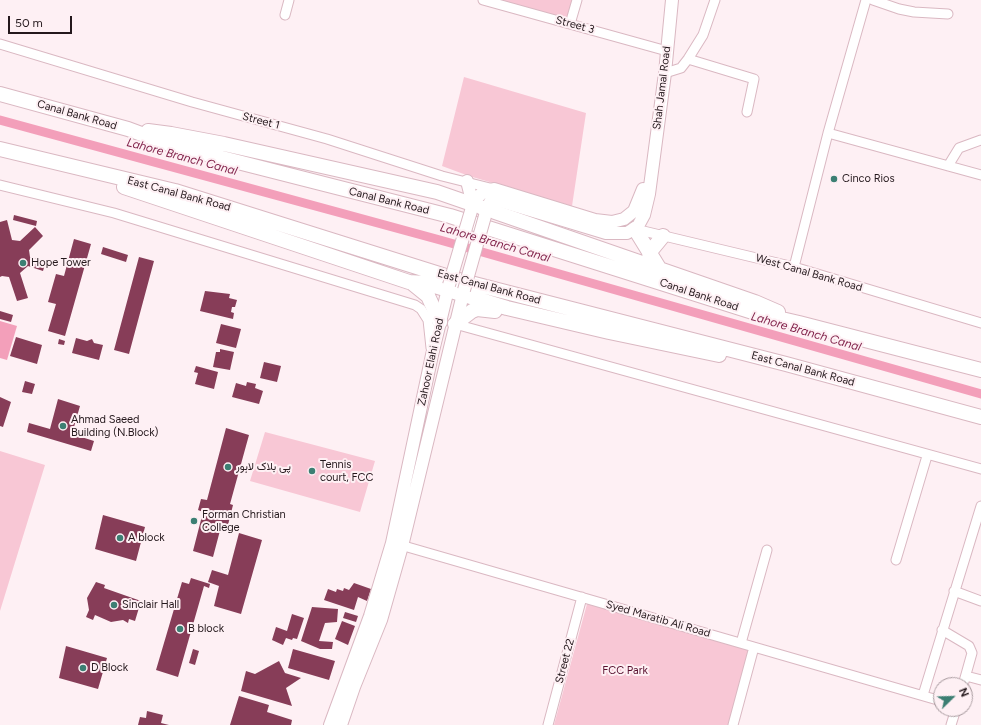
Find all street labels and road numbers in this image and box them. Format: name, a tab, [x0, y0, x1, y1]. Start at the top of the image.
street label: Street 3	[554, 14, 596, 36]
street label: Shah Jamal Road	[650, 45, 674, 131]
street label: Canal Bank Road	[36, 97, 118, 133]
street label: Street 1	[241, 110, 281, 132]
street label: East Canal Bank Road	[126, 174, 232, 214]
street label: Canal Bank Road	[347, 185, 431, 217]
street label: West Canal Bank Road	[754, 251, 864, 295]
street label: East Canal Bank Road	[436, 267, 542, 307]
street label: Canal Bank Road	[658, 276, 740, 314]
street label: Zahoor Elahi Road	[415, 317, 447, 407]
street label: East Canal Bank Road	[750, 349, 856, 389]
street label: Syed Maratib Ali Road	[604, 598, 712, 640]
street label: Street 22	[553, 637, 577, 685]

